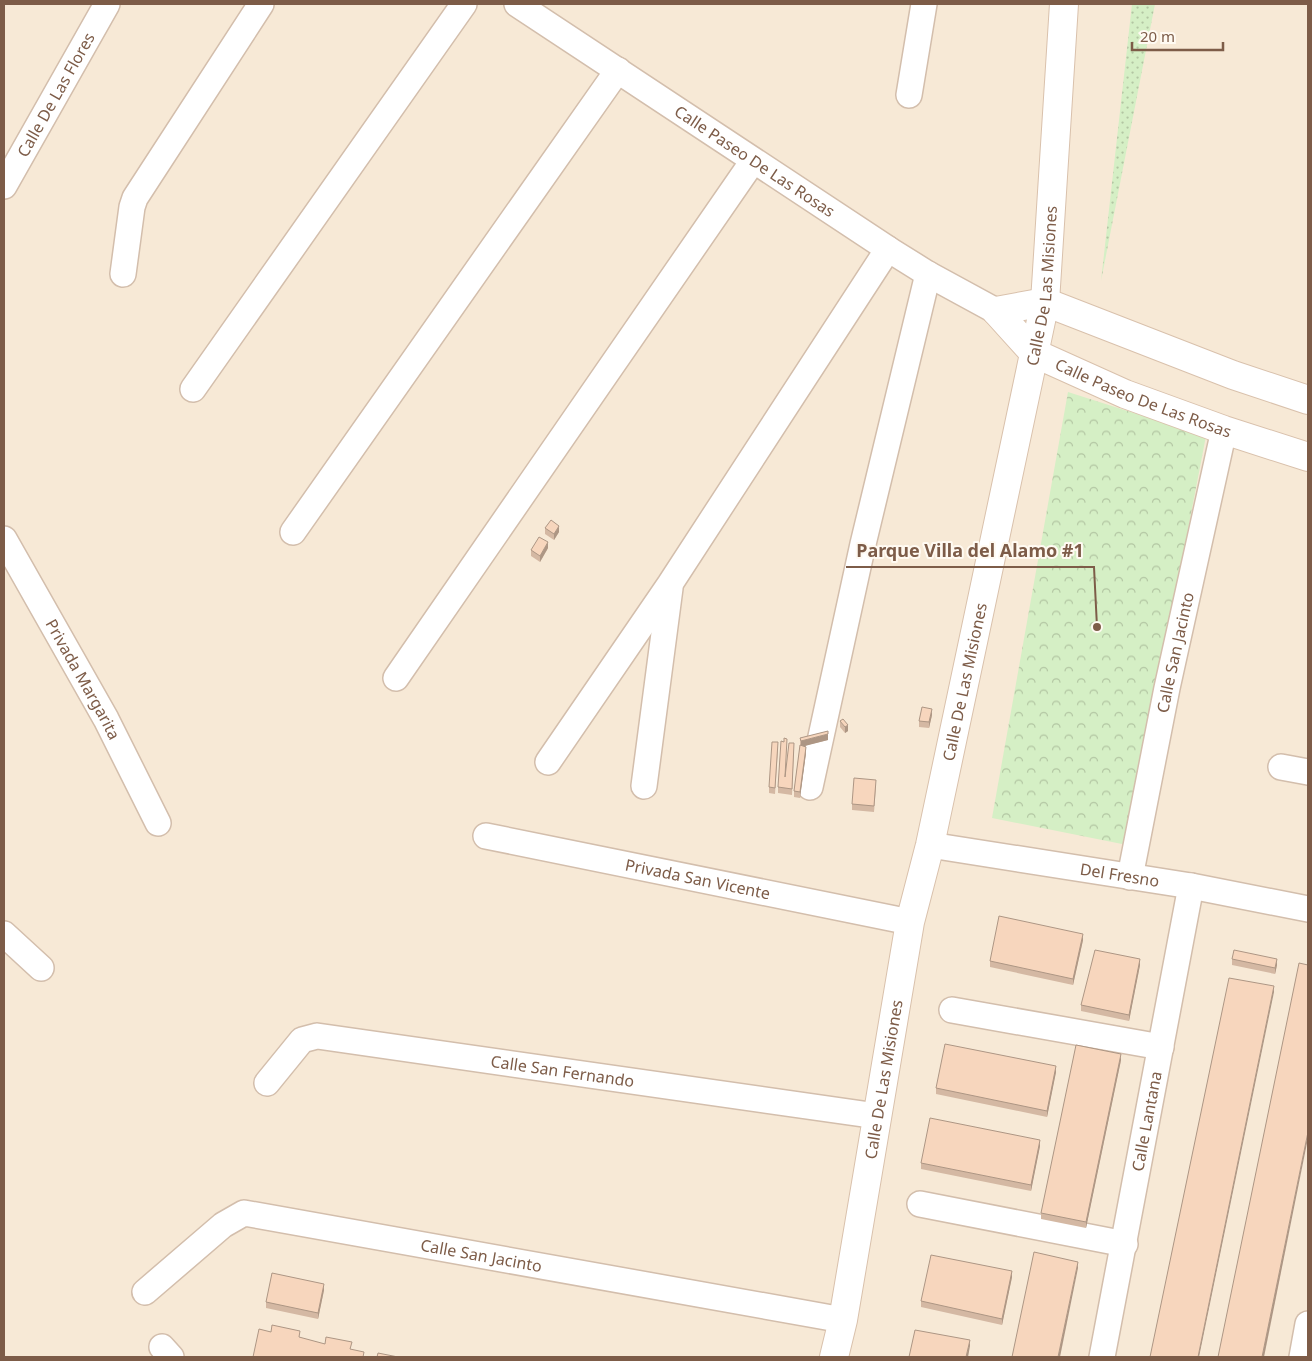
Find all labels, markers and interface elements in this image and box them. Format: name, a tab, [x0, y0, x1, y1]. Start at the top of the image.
scale bar	[1132, 20, 1223, 52]
text: 20 m	[1140, 26, 1175, 46]
street label: Calle De Las Flores	[12, 28, 100, 161]
street label: Calle Paseo De Las Rosas	[670, 100, 839, 222]
street label: Calle De Las Misiones	[1021, 205, 1062, 368]
street label: Calle Paseo De Las Rosas	[1052, 353, 1234, 443]
callout: Parque Villa del Alamo #1	[846, 534, 1094, 567]
text: Parque Villa del Alamo #1	[856, 538, 1084, 562]
street label: Calle San Jacinto	[1151, 590, 1199, 715]
street label: Calle De Las Misiones	[937, 601, 992, 763]
street label: Privada Margarita	[41, 615, 125, 743]
street label: Privada San Vicente	[623, 853, 772, 904]
street label: Del Fresno	[1078, 858, 1161, 892]
street label: Calle De Las Misiones	[859, 998, 908, 1161]
street label: Calle San Fernando	[489, 1050, 636, 1092]
street label: Calle Lantana	[1126, 1069, 1167, 1173]
street label: Calle San Jacinto	[419, 1234, 544, 1277]

